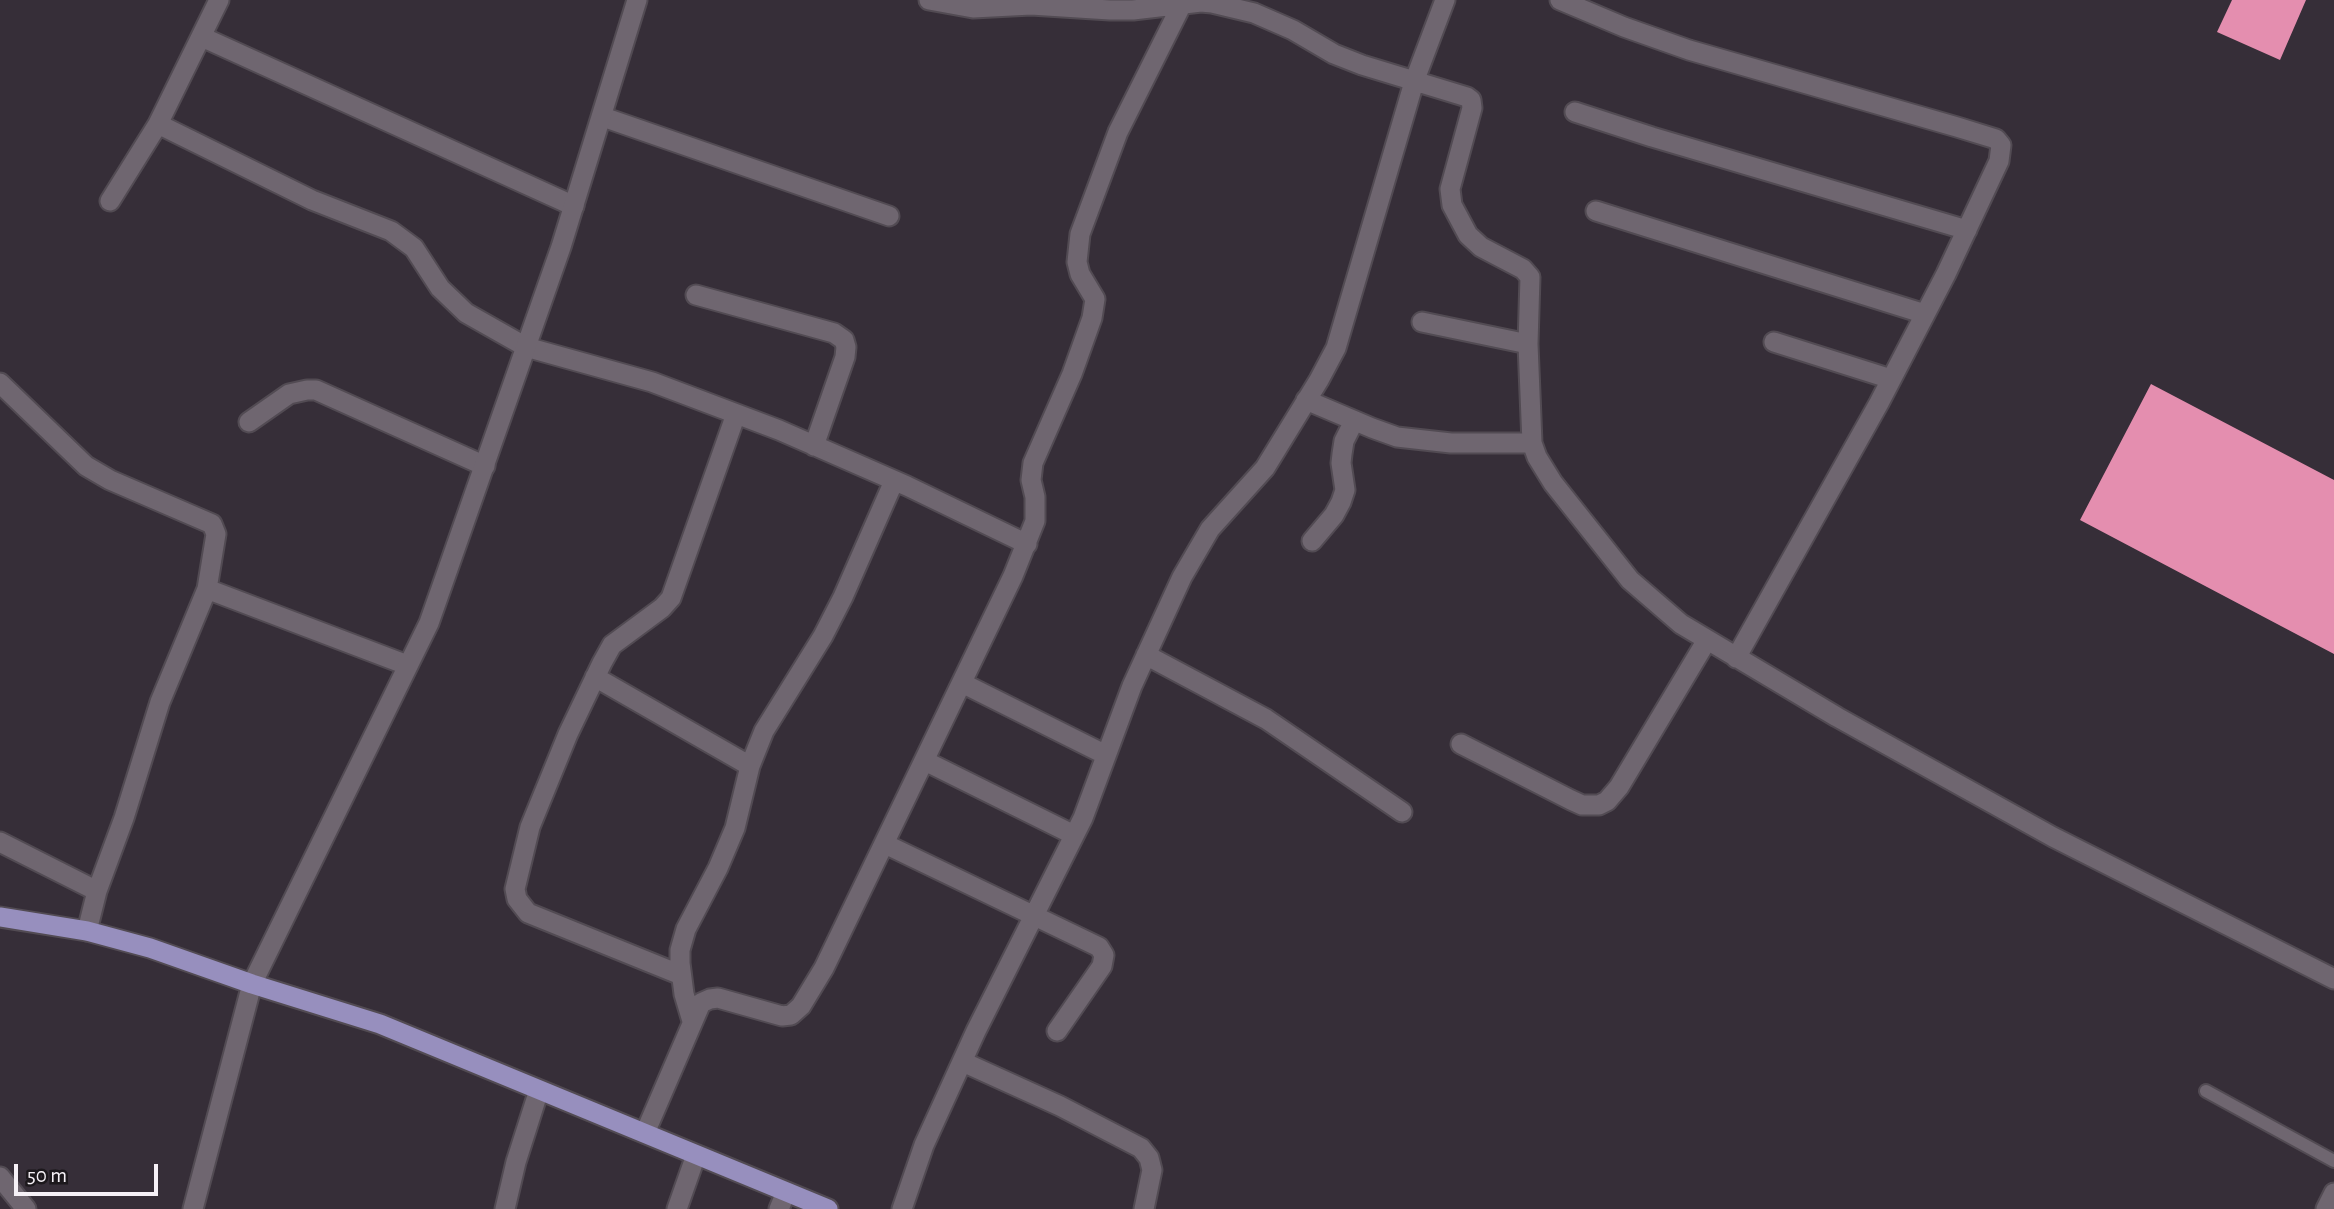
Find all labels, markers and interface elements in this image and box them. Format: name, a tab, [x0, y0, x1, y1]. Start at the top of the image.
scale bar	[18, 1150, 161, 1194]
text: 50 m	[27, 1165, 67, 1186]

